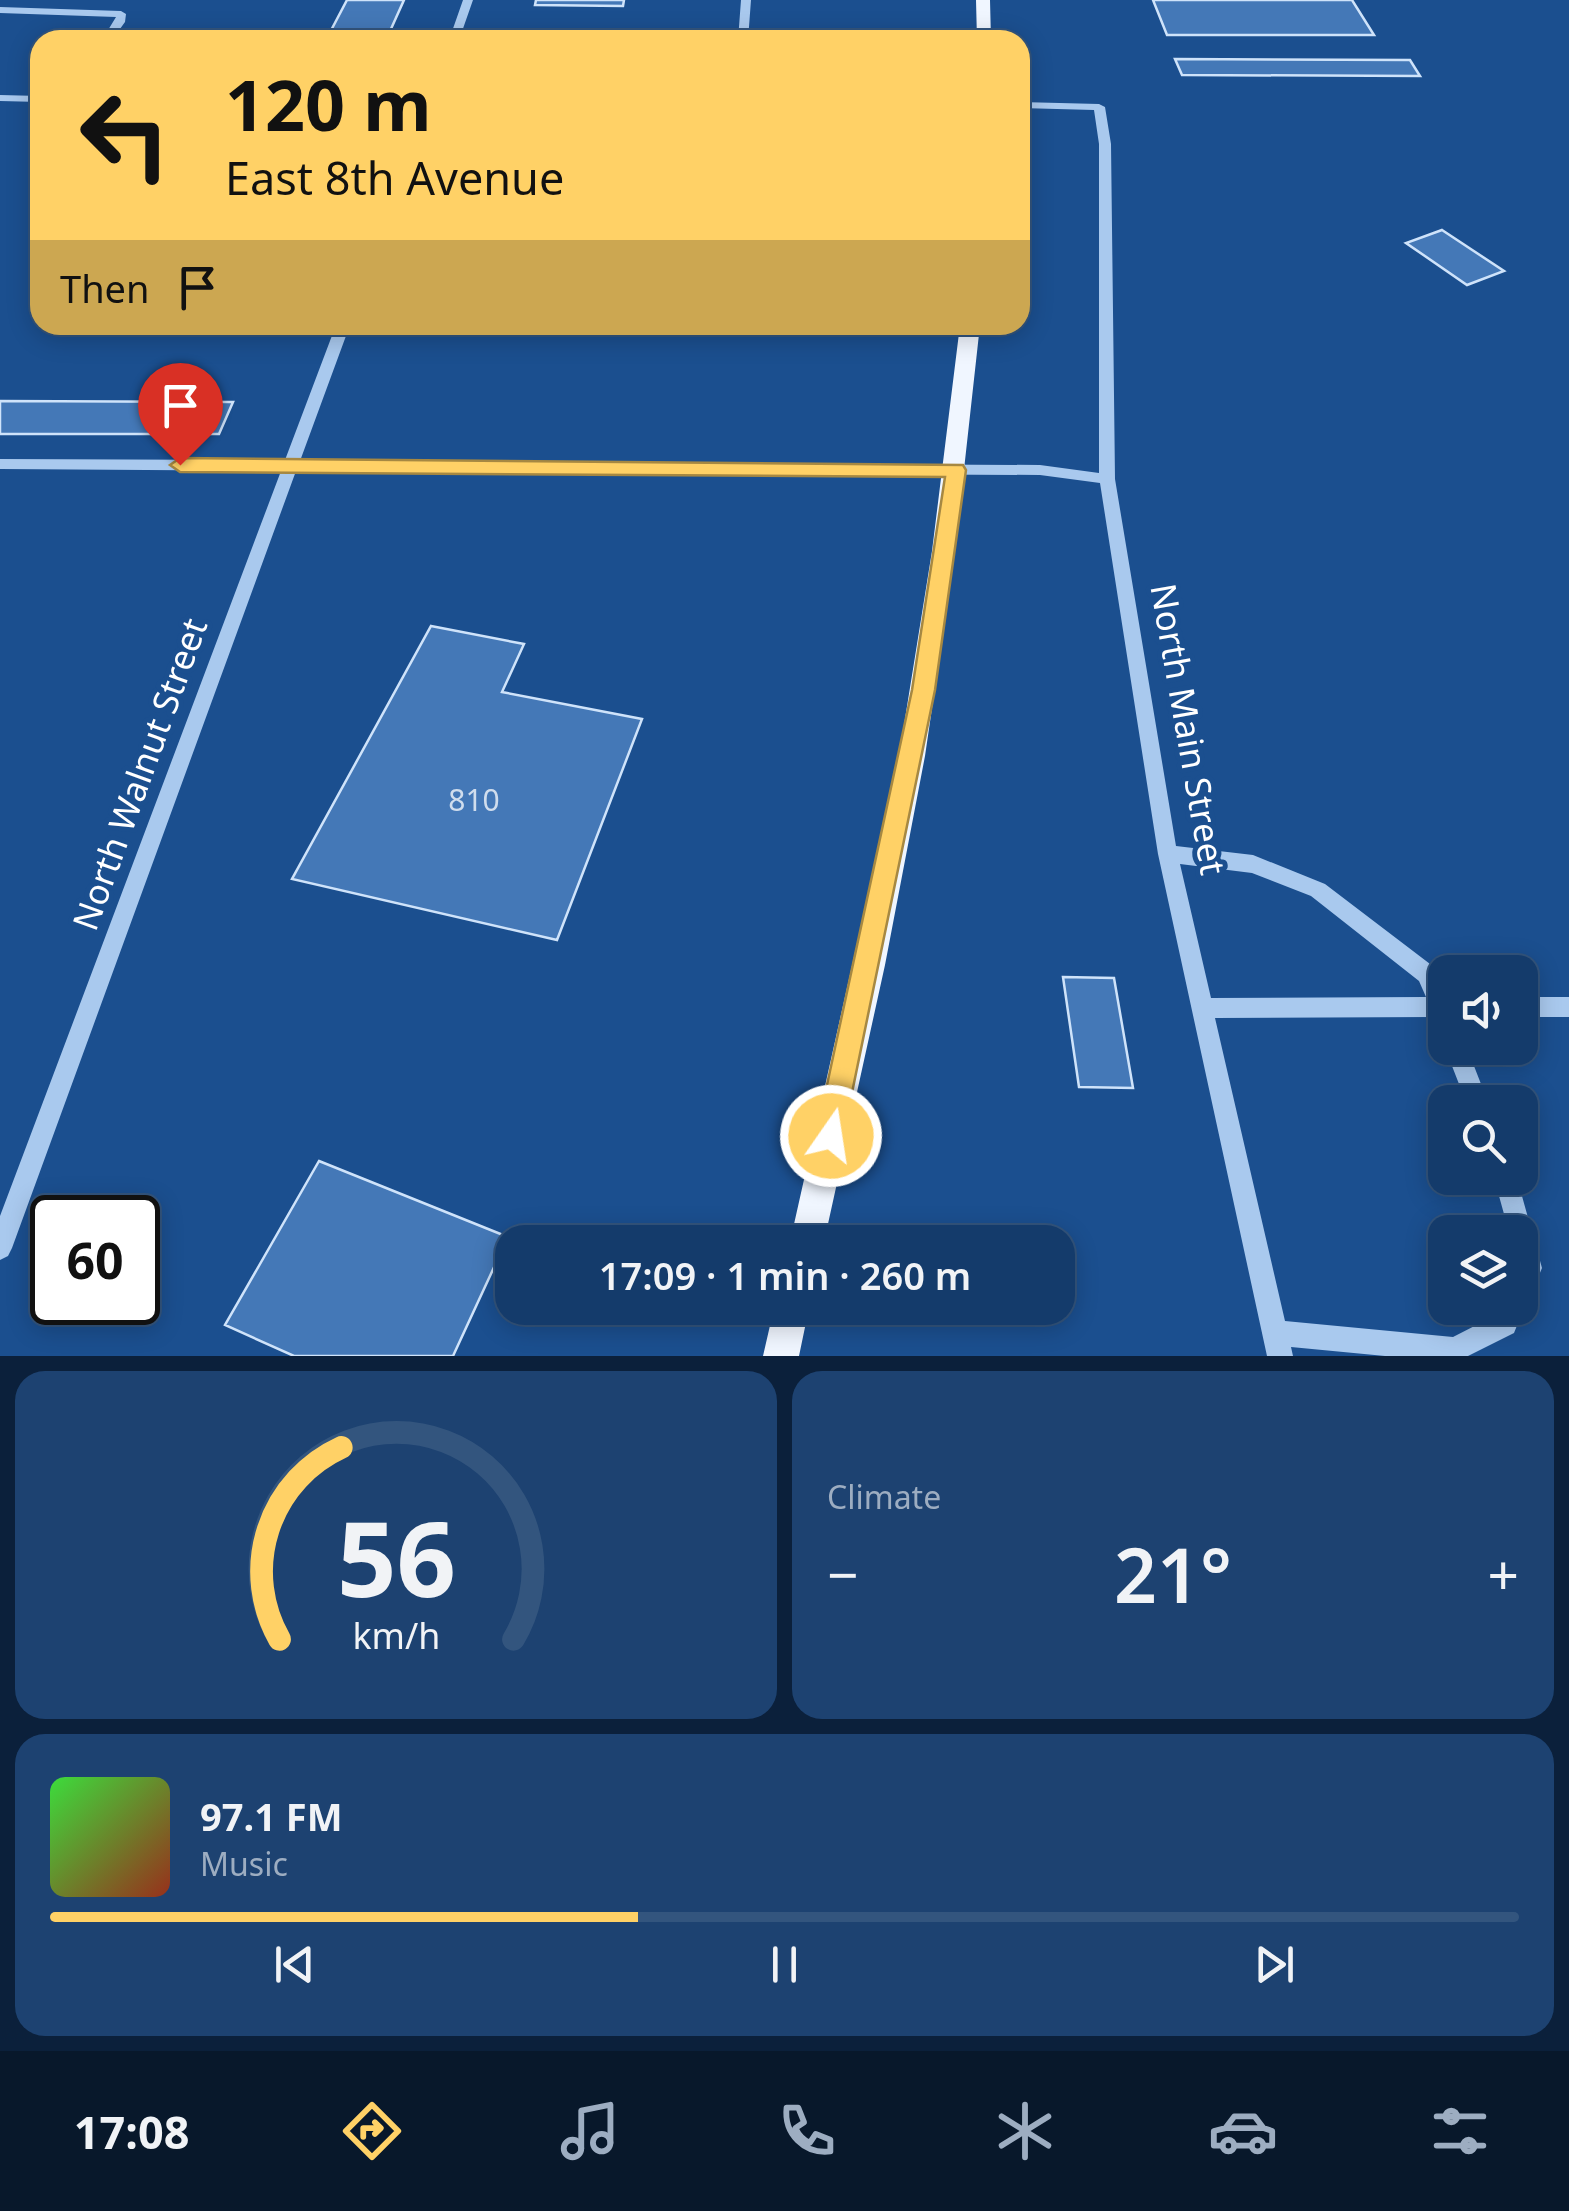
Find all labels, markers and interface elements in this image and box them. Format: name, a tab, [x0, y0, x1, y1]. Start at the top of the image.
text: 120 m	[225, 56, 432, 152]
icon: left	[60, 70, 190, 200]
text: East 8th Avenue	[225, 147, 564, 208]
icon: arrive	[170, 260, 225, 315]
text: Then	[60, 262, 150, 314]
pin	[138, 363, 223, 466]
icon: arrive	[153, 378, 208, 433]
street label: North Main Street	[1140, 580, 1238, 878]
street label: North Walnut Street	[61, 611, 217, 937]
house number: 810	[448, 779, 500, 820]
map controls	[1428, 955, 1538, 1325]
button: sound	[1428, 955, 1538, 1065]
position arrow	[779, 1084, 883, 1188]
button: search	[1428, 1085, 1538, 1195]
speed limit sign: 60	[30, 1195, 160, 1325]
button: layers	[1428, 1215, 1538, 1325]
text: 17:09 · 1 min · 260 m	[599, 1249, 971, 1301]
text: Climate	[827, 1475, 941, 1518]
text: 56	[337, 1486, 455, 1627]
text: 21°	[1114, 1523, 1232, 1625]
text: −	[827, 1536, 858, 1611]
text: +	[1488, 1536, 1519, 1611]
text: km/h	[352, 1611, 440, 1659]
text: 97.1 FM	[200, 1790, 342, 1842]
text: Music	[200, 1842, 288, 1885]
icon: previous	[267, 1937, 322, 1992]
icon: pause	[757, 1937, 812, 1992]
icon: next	[1247, 1937, 1302, 1992]
icon: directions	[337, 2096, 407, 2166]
icon: music	[555, 2096, 625, 2166]
icon: phone	[772, 2096, 842, 2166]
icon: climate	[990, 2096, 1060, 2166]
icon: car	[1208, 2096, 1278, 2166]
icon: filters	[1425, 2096, 1495, 2166]
text: 17:08	[74, 2101, 189, 2162]

